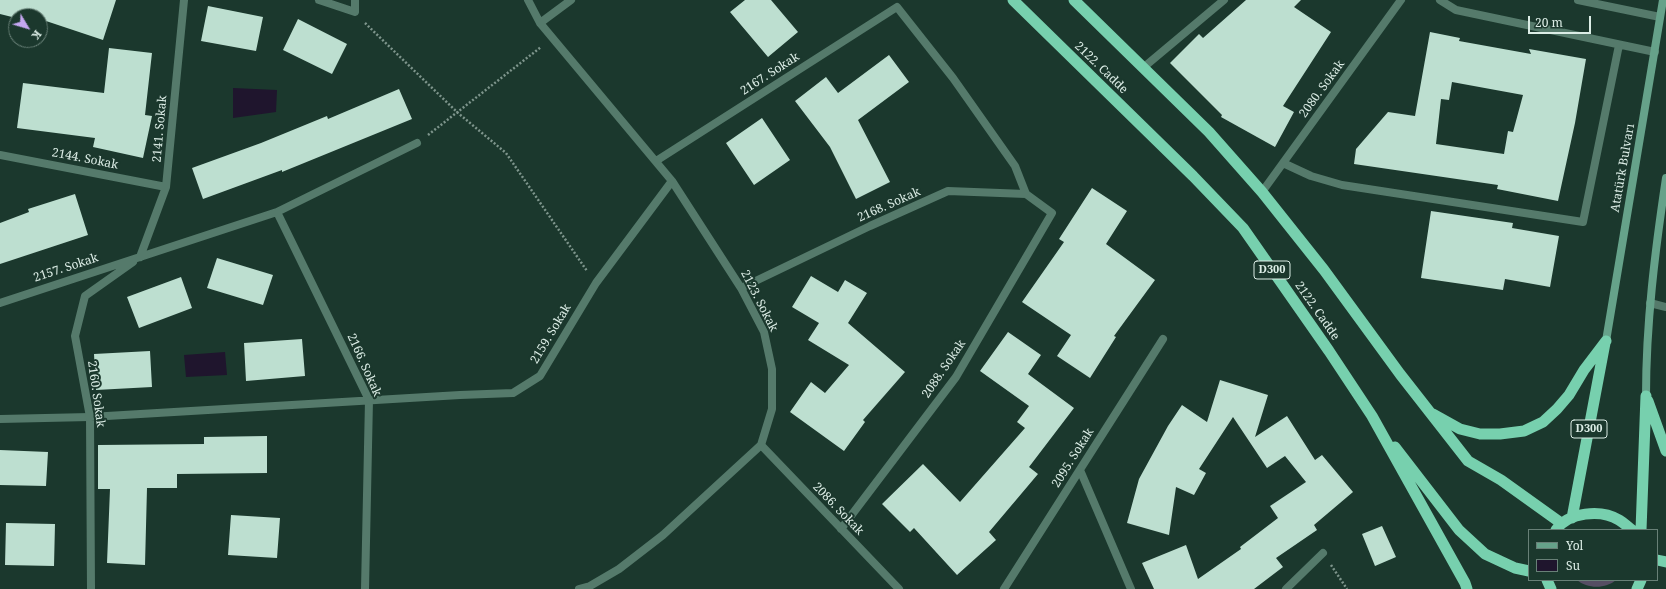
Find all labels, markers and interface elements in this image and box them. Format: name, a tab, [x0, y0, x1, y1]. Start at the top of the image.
north arrow	[8, 8, 48, 48]
scale bar	[1530, 8, 1593, 34]
text: 20 m	[1535, 14, 1563, 31]
text: K	[29, 27, 45, 43]
street label: 2122. Cadde	[1071, 39, 1131, 97]
street label: 2167. Sokak	[738, 50, 802, 98]
street label: 2080. Sokak	[1296, 58, 1348, 120]
street label: 2141. Sokak	[150, 95, 170, 163]
street label: Atatürk Bulvarı	[1608, 123, 1638, 213]
street label: 2144. Sokak	[51, 146, 119, 172]
street label: 2168. Sokak	[855, 185, 923, 225]
street label: 2157. Sokak	[32, 251, 100, 285]
road number: D300	[1254, 261, 1290, 279]
street label: 2123. Sokak	[737, 268, 781, 334]
street label: 2122. Cadde	[1292, 279, 1342, 343]
street label: 2159. Sokak	[528, 301, 574, 367]
street label: 2166. Sokak	[344, 331, 384, 399]
street label: 2088. Sokak	[919, 337, 969, 401]
street label: 2160. Sokak	[84, 360, 108, 428]
road number: D300	[1571, 420, 1607, 438]
street label: 2095. Sokak	[1049, 426, 1097, 490]
street label: 2086. Sokak	[809, 480, 867, 538]
legend	[1528, 529, 1658, 581]
text: Yol	[1566, 537, 1583, 554]
text: Su	[1566, 557, 1580, 574]

